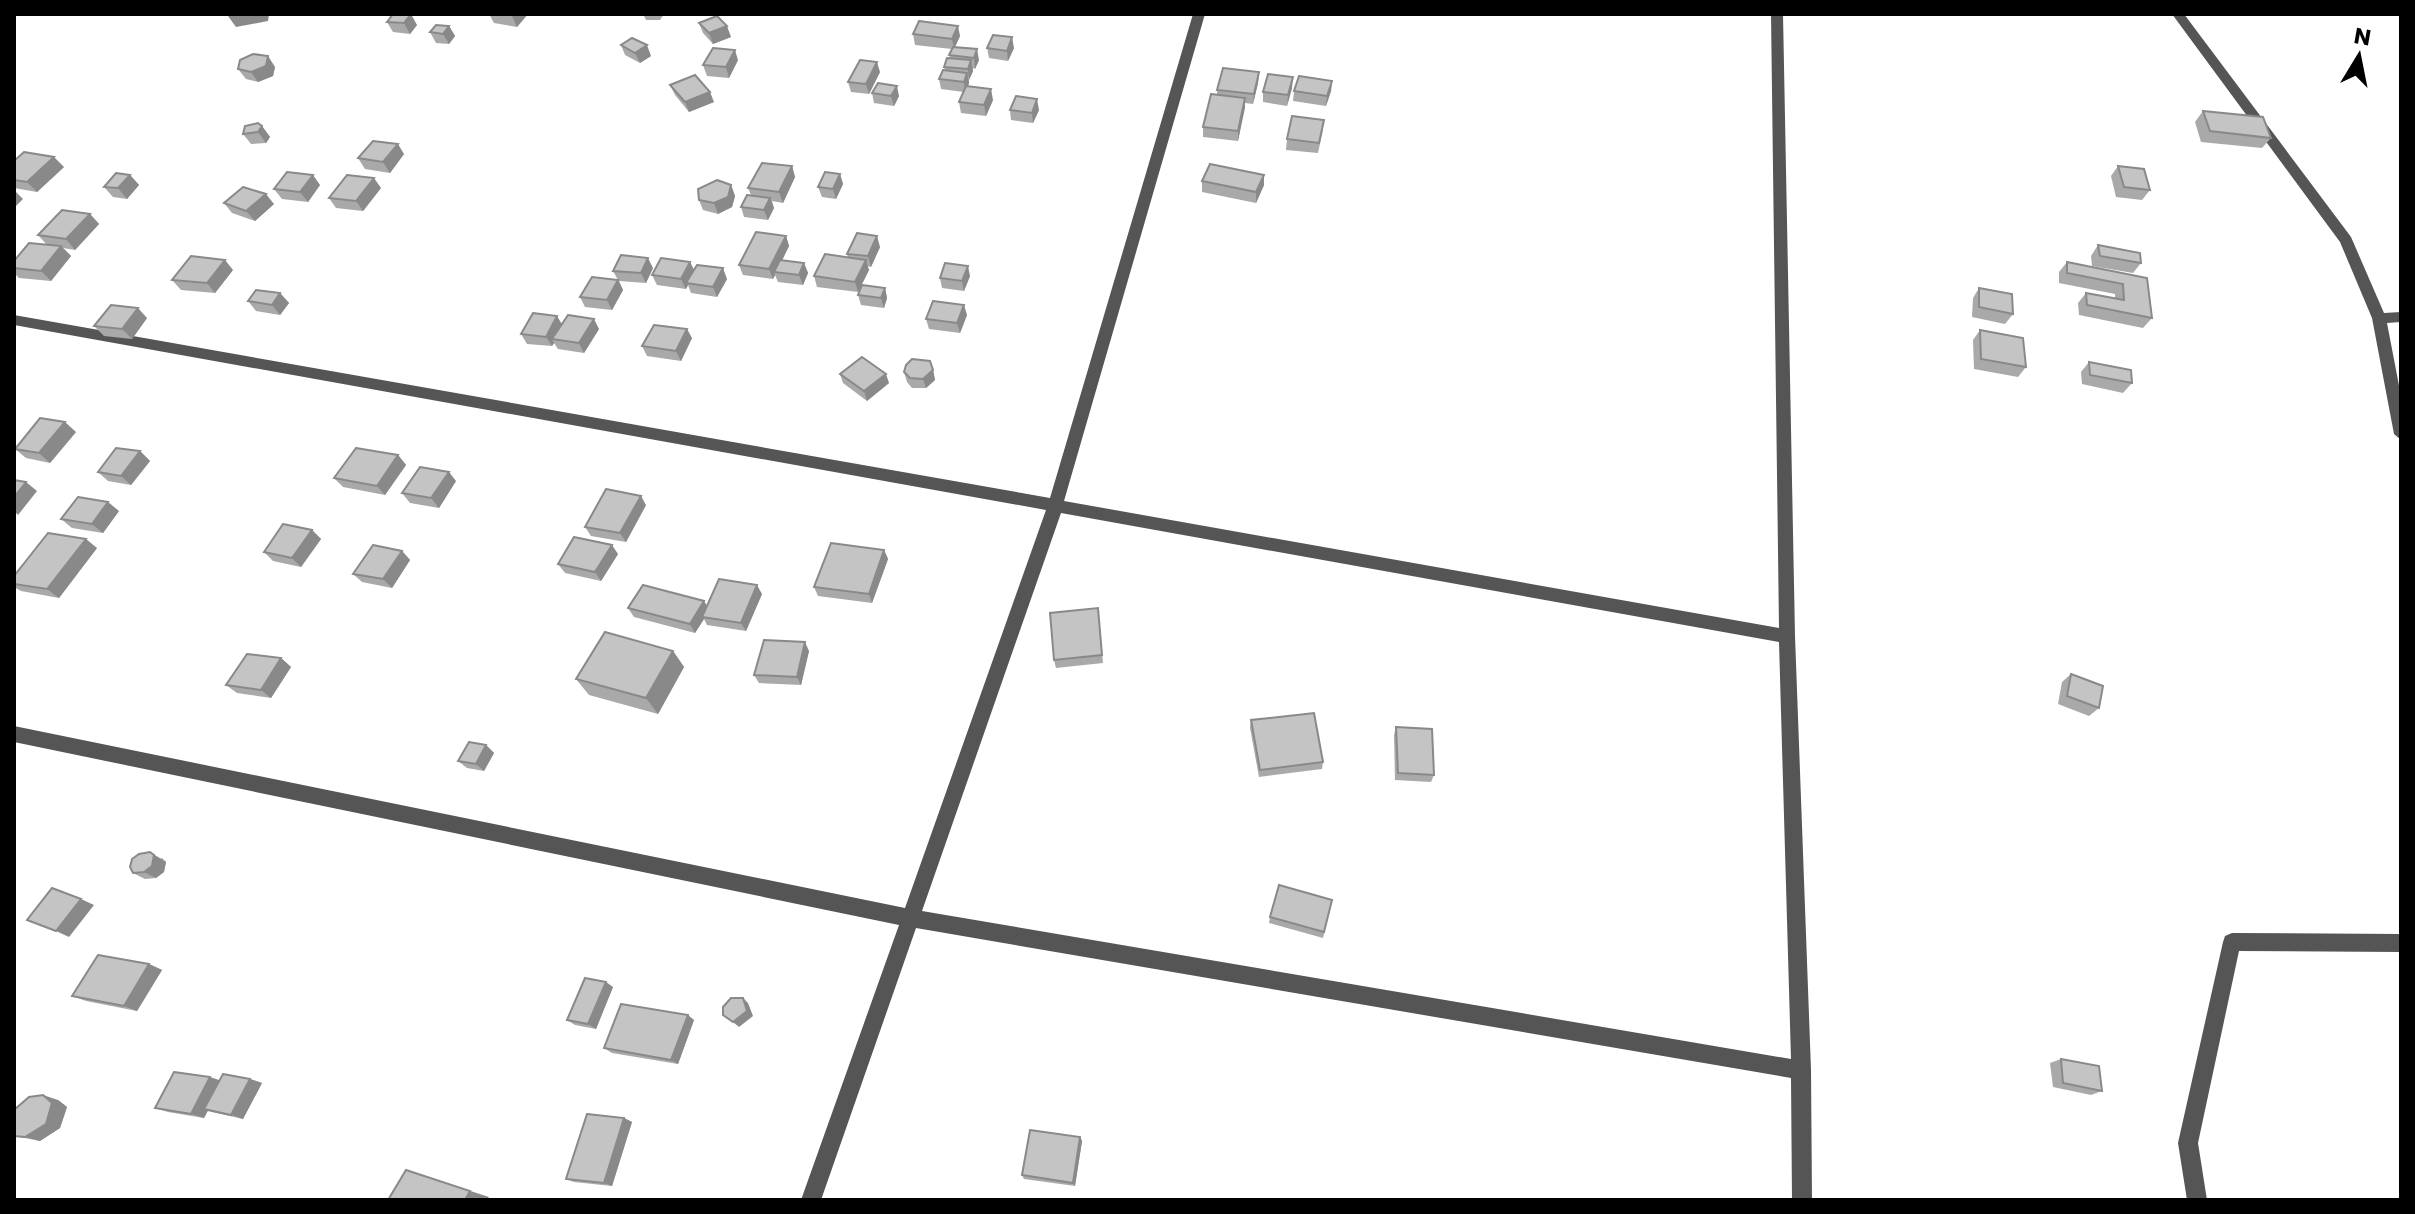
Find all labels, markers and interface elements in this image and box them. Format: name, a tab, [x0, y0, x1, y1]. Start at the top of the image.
north arrow	[2319, 16, 2399, 96]
text: N	[2352, 20, 2373, 53]

